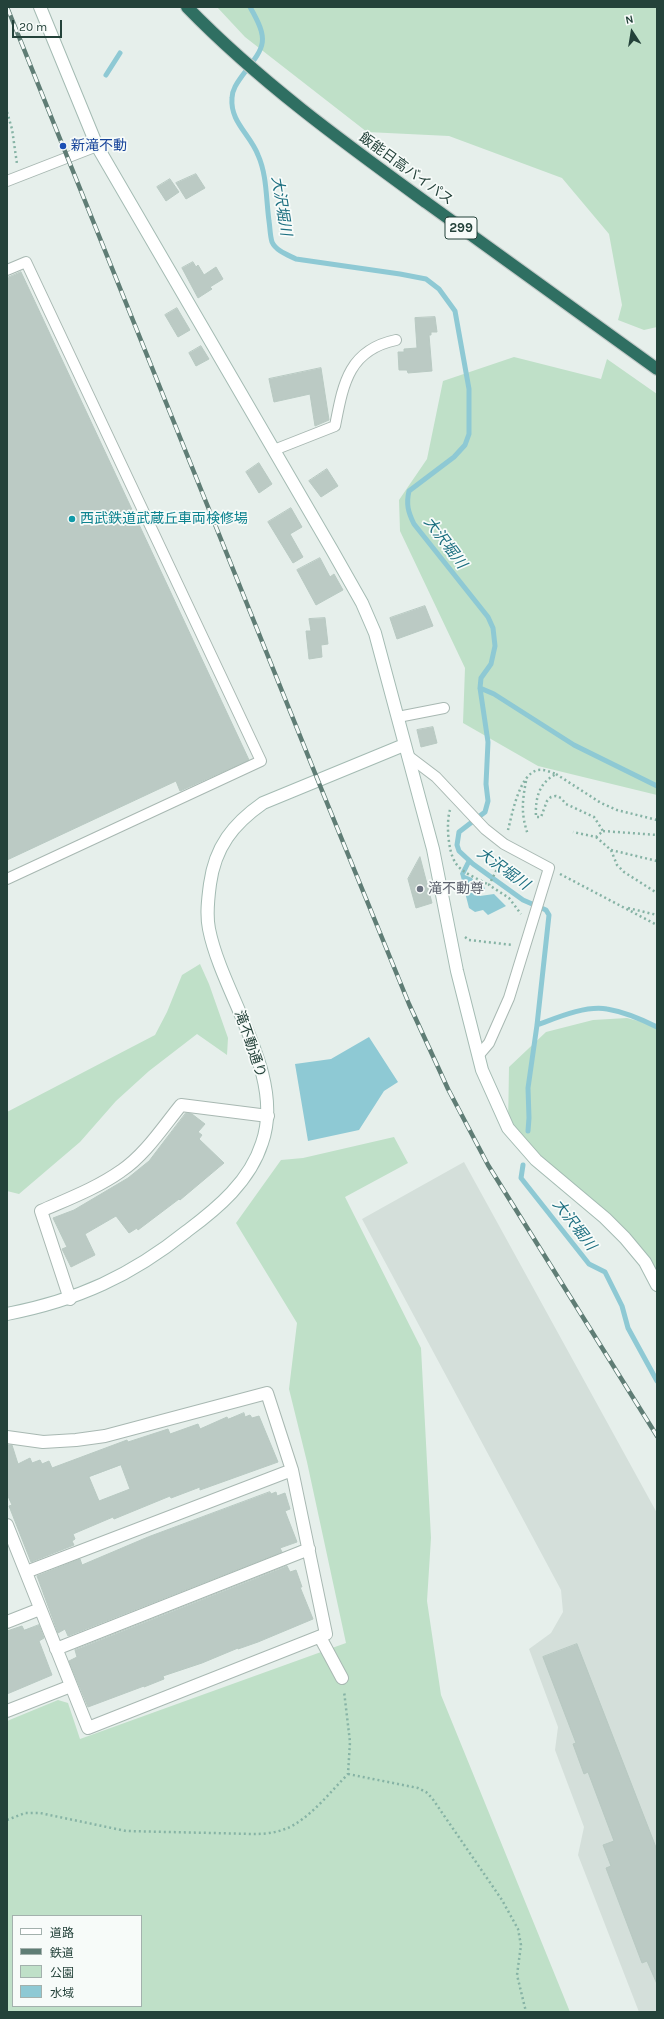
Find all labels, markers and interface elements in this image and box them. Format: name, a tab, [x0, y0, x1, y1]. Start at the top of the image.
scale bar	[14, 12, 64, 38]
north arrow	[612, 12, 652, 52]
text: N	[624, 13, 635, 27]
text: 20 m	[19, 20, 47, 34]
street label: 飯能日高バイパス	[356, 129, 456, 209]
place label: 新滝不動	[71, 138, 127, 154]
marker: 新滝不動	[58, 141, 68, 151]
water label: 大沢堀川	[267, 175, 295, 237]
road number: 299	[445, 217, 477, 239]
place label: 西武鉄道武蔵丘車両検修場	[80, 511, 248, 527]
marker: 西武鉄道武蔵丘車両検修場	[67, 514, 77, 524]
water label: 大沢堀川	[420, 514, 470, 572]
water label: 大沢堀川	[473, 844, 533, 894]
place label: 滝不動尊	[428, 881, 484, 897]
marker: 滝不動尊	[415, 884, 425, 894]
street label: 滝不動通り	[231, 1008, 269, 1080]
water label: 大沢堀川	[548, 1196, 600, 1254]
legend	[12, 1915, 142, 2007]
text: 道路	[50, 1926, 74, 1940]
text: 鉄道	[50, 1946, 74, 1960]
text: 公園	[50, 1966, 74, 1980]
text: 水域	[50, 1986, 74, 2000]

